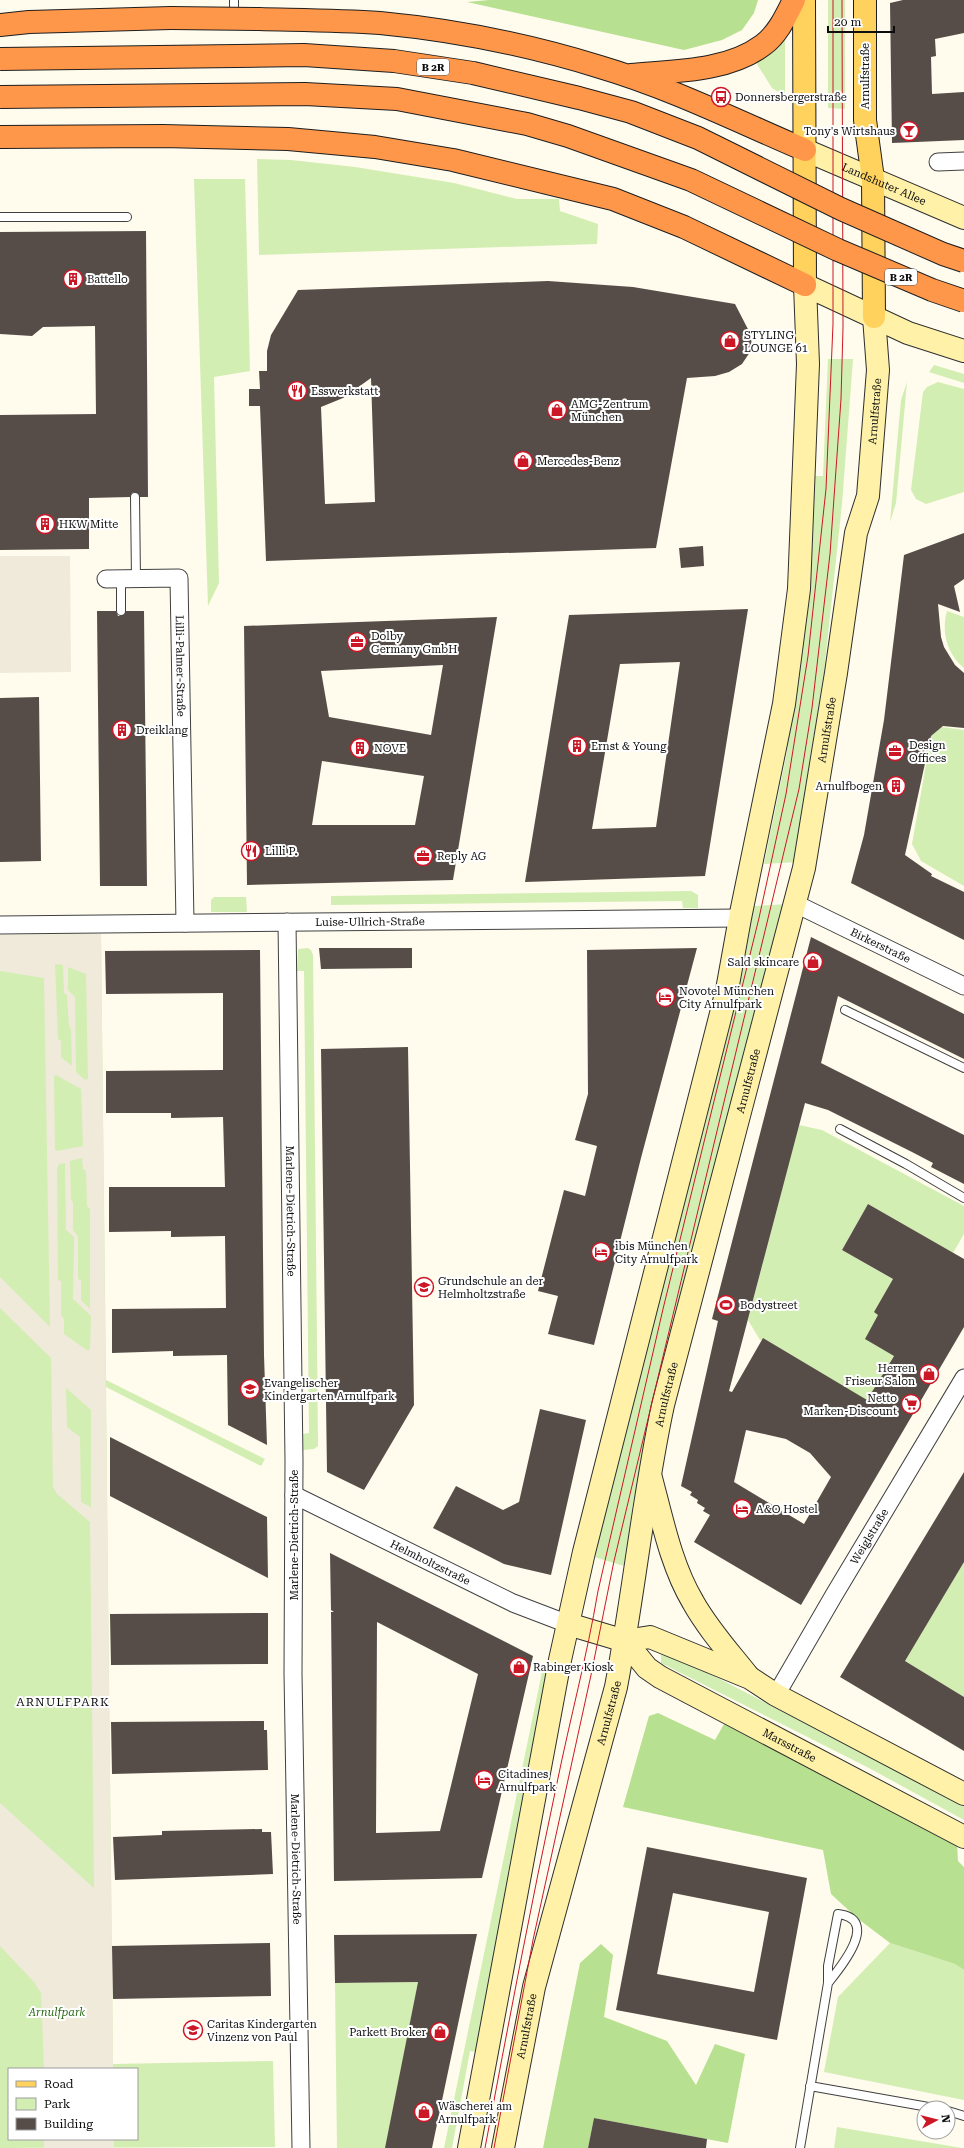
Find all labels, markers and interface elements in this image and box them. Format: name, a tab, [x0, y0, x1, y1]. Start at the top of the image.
scale bar	[828, 8, 894, 34]
text: 20 m	[834, 15, 861, 29]
street label: Arnulfstraße	[859, 43, 872, 109]
road number: B 2R	[417, 59, 449, 75]
bus stop icon: Donnersbergerstraße	[710, 86, 732, 108]
place label: Donnersbergerstraße	[735, 91, 847, 104]
bar icon: Tony's Wirtshaus	[898, 120, 920, 142]
place label: Tony's Wirtshaus	[804, 125, 895, 138]
street label: Landshuter Allee	[840, 160, 928, 208]
building icon: Battello	[62, 268, 84, 290]
road number: B 2R	[885, 269, 917, 285]
place label: Battello	[87, 273, 128, 286]
place label: STYLING LOUNGE 61	[744, 329, 808, 355]
shop icon: STYLING LOUNGE 61	[719, 330, 741, 352]
street label: Arnulfstraße	[866, 378, 884, 445]
restaurant icon: Esswerkstatt	[286, 380, 308, 402]
place label: Esswerkstatt	[311, 385, 378, 398]
place label: AMG-Zentrum München	[571, 398, 648, 424]
shop icon: AMG-Zentrum München	[546, 399, 568, 421]
shop icon: Mercedes-Benz	[512, 450, 534, 472]
place label: Mercedes-Benz	[537, 455, 619, 468]
building icon: HKW Mitte	[34, 513, 56, 535]
place label: HKW Mitte	[59, 518, 118, 531]
street label: Lilli-Palmer-Straße	[173, 615, 188, 717]
place label: Dolby Germany GmbH	[371, 630, 457, 656]
office icon: Dolby Germany GmbH	[346, 631, 368, 653]
street label: Arnulfstraße	[815, 696, 838, 764]
building icon: Dreiklang	[111, 719, 133, 741]
place label: Dreiklang	[136, 724, 189, 737]
building icon: Ernst & Young	[566, 735, 588, 757]
building icon: NOVE	[349, 737, 371, 759]
place label: Design Offices	[909, 739, 946, 765]
place label: Ernst & Young	[591, 740, 667, 753]
office icon: Design Offices	[884, 740, 906, 762]
place label: NOVE	[374, 742, 406, 755]
building icon: Arnulfbogen	[885, 775, 907, 797]
place label: Arnulfbogen	[815, 780, 882, 793]
restaurant icon: Lilli P.	[240, 840, 262, 862]
place label: Lilli P.	[265, 845, 298, 858]
office icon: Reply AG	[412, 845, 434, 867]
place label: Reply AG	[437, 850, 487, 863]
street label: Luise-Ullrich-Straße	[315, 914, 425, 929]
street label: Birkerstraße	[848, 925, 913, 965]
shop icon: Sald skincare	[802, 951, 824, 973]
place label: Sald skincare	[728, 956, 799, 969]
place label: Novotel München City Arnulfpark	[679, 985, 774, 1011]
hotel icon: Novotel München City Arnulfpark	[654, 986, 676, 1008]
street label: Arnulfstraße	[733, 1047, 763, 1115]
street label: Marlene-Dietrich-Straße	[283, 1145, 298, 1277]
place label: ibis München City Arnulfpark	[615, 1240, 698, 1266]
hotel icon: ibis München City Arnulfpark	[590, 1241, 612, 1263]
place label: Grundschule an der Helmholtzstraße	[438, 1275, 543, 1301]
school or university icon: Grundschule an der Helmholtzstraße	[413, 1276, 435, 1298]
sports icon: Bodystreet	[715, 1294, 737, 1316]
place label: Bodystreet	[740, 1299, 798, 1312]
street label: Arnulfstraße	[652, 1361, 681, 1428]
place label: Herren Friseur Salon	[845, 1362, 915, 1388]
shop icon: Herren Friseur Salon	[918, 1363, 940, 1385]
place label: Evangelischer Kindergarten Arnulfpark	[264, 1377, 395, 1403]
school or university icon: Evangelischer Kindergarten Arnulfpark	[239, 1378, 261, 1400]
place label: Netto Marken-Discount	[803, 1392, 897, 1418]
supermarket icon: Netto Marken-Discount	[900, 1393, 922, 1415]
street label: Marlene-Dietrich-Straße	[288, 1470, 301, 1600]
hotel icon: A&O Hostel	[731, 1498, 753, 1520]
place label: A&O Hostel	[756, 1503, 818, 1516]
street label: Weiglstraße	[847, 1506, 891, 1567]
street label: Helmholtzstraße	[388, 1537, 473, 1587]
shop icon: Rabinger Kiosk	[508, 1656, 530, 1678]
place label: Rabinger Kiosk	[533, 1661, 614, 1674]
street label: Arnulfstraße	[594, 1680, 624, 1747]
district label: ARNULFPARK	[16, 1695, 110, 1709]
street label: Marsstraße	[761, 1726, 819, 1765]
place label: Citadines Arnulfpark	[498, 1768, 556, 1794]
hotel icon: Citadines Arnulfpark	[473, 1769, 495, 1791]
street label: Marlene-Dietrich-Straße	[289, 1793, 304, 1924]
street label: Arnulfstraße	[514, 1992, 539, 2060]
park label: Arnulfpark	[28, 2006, 85, 2019]
place label: Caritas Kindergarten Vinzenz von Paul	[207, 2018, 317, 2044]
school or university icon: Caritas Kindergarten Vinzenz von Paul	[182, 2019, 204, 2041]
shop icon: Parkett Broker	[429, 2021, 451, 2043]
place label: Parkett Broker	[349, 2026, 426, 2039]
legend	[8, 2068, 138, 2140]
text: Road	[44, 2077, 74, 2091]
text: Park	[44, 2097, 71, 2111]
place label: Wäscherei am Arnulfpark	[438, 2100, 512, 2126]
north arrow	[916, 2100, 956, 2140]
shop icon: Wäscherei am Arnulfpark	[413, 2101, 435, 2123]
text: N	[938, 2114, 952, 2124]
text: Building	[44, 2117, 93, 2131]

